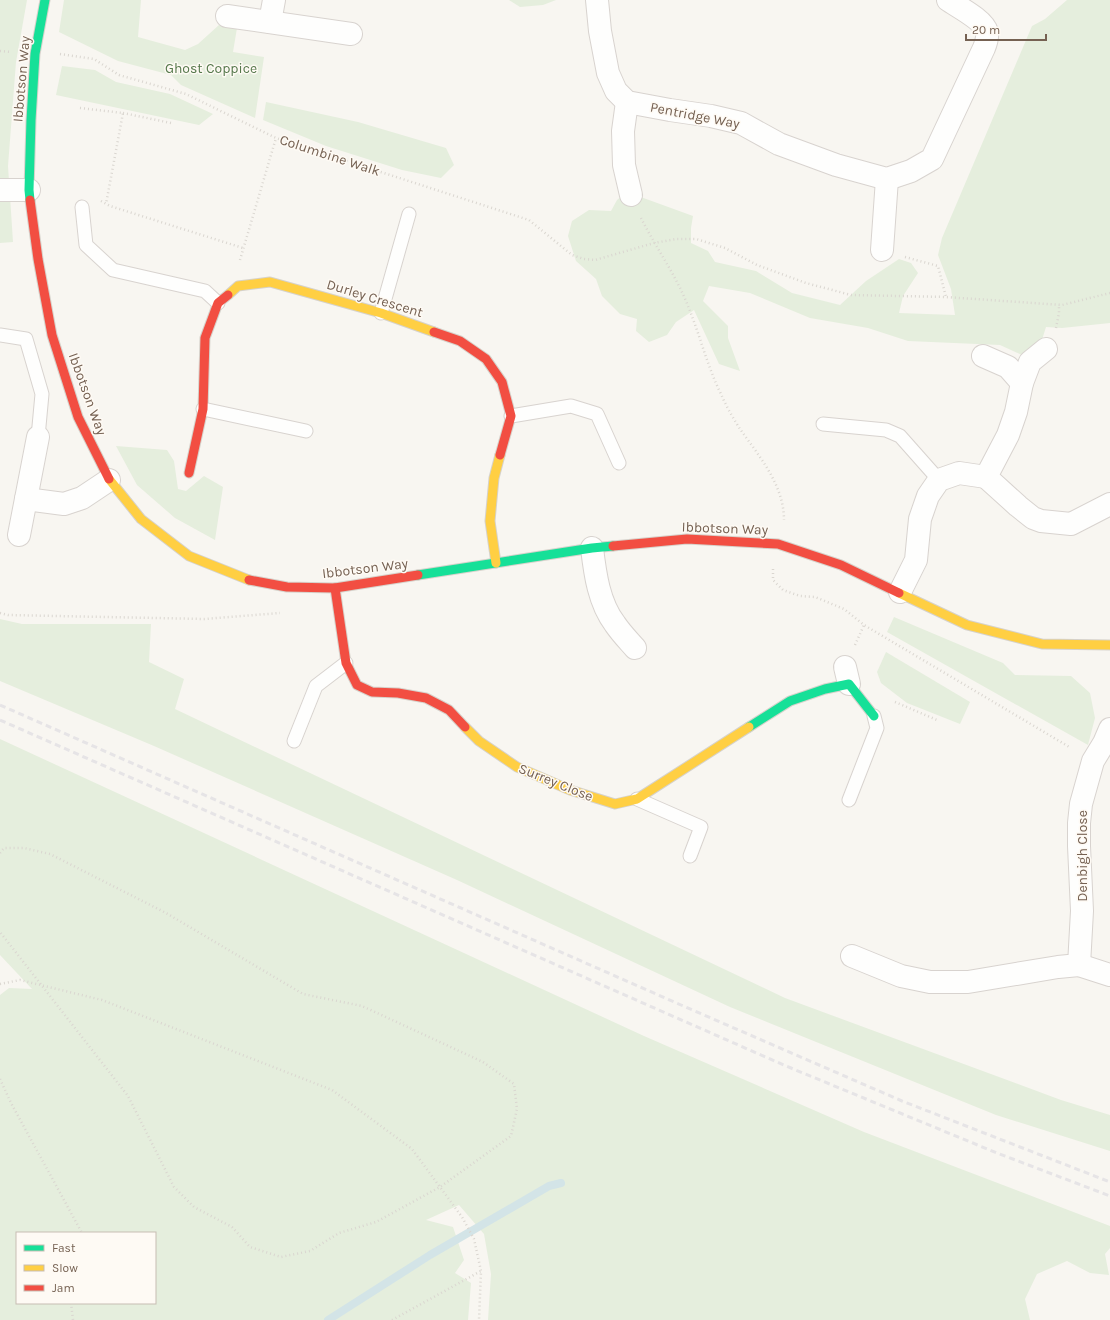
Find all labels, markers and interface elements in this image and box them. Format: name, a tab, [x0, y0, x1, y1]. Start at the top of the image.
scale bar	[966, 16, 1046, 42]
text: 20 m	[972, 23, 1000, 37]
street label: Ibbotson Way	[9, 35, 34, 123]
park label: Ghost Coppice	[165, 60, 257, 77]
street label: Pentridge Way	[649, 98, 742, 133]
street label: Columbine Walk	[277, 131, 382, 180]
street label: Durley Crescent	[325, 276, 425, 321]
street label: Ibbotson Way	[65, 351, 110, 438]
street label: Ibbotson Way	[681, 518, 769, 539]
street label: Ibbotson Way	[321, 555, 410, 582]
street label: Surrey Close	[516, 760, 596, 805]
street label: Denbigh Close	[1074, 810, 1091, 902]
legend	[16, 1232, 156, 1304]
text: Fast	[52, 1241, 76, 1255]
text: Slow	[52, 1261, 78, 1275]
text: Jam	[52, 1281, 75, 1295]

